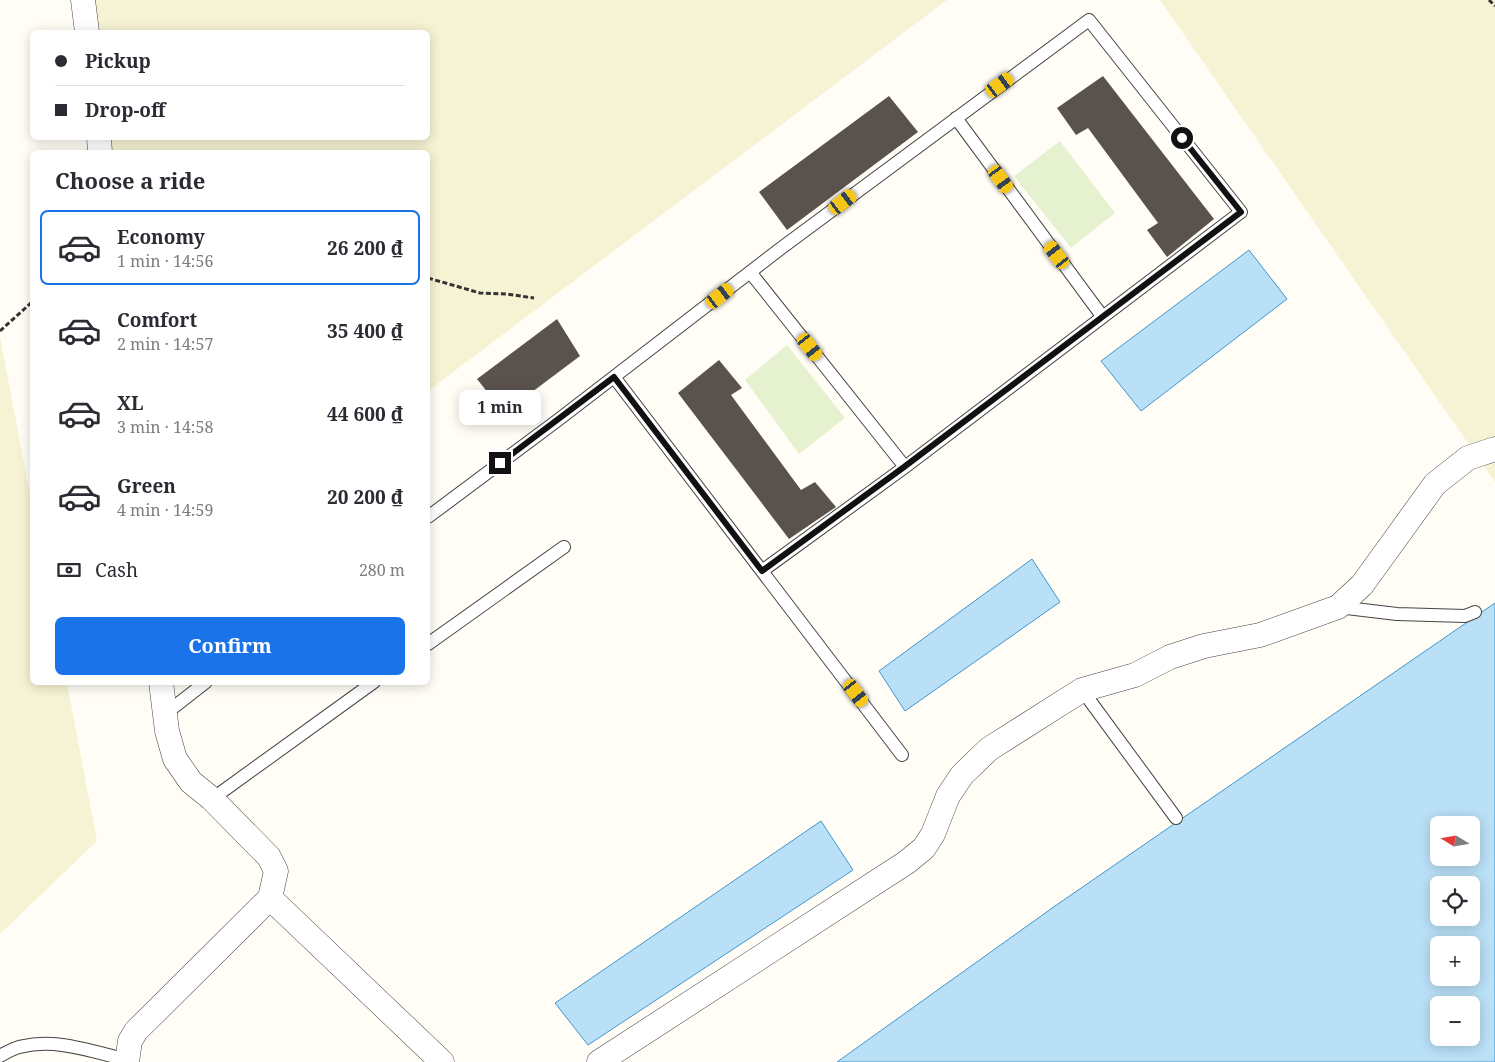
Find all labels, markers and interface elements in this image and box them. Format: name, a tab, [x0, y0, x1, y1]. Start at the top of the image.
text: Pickup	[85, 48, 151, 74]
car	[983, 70, 1016, 100]
text: Drop-off	[85, 97, 165, 123]
route start	[1171, 127, 1193, 149]
car	[986, 162, 1015, 196]
text: Choose a ride	[55, 165, 205, 195]
car	[826, 187, 859, 217]
text: Economy	[117, 224, 205, 250]
icon: car	[57, 225, 102, 270]
text: 26 200 ₫	[327, 235, 403, 261]
car	[1041, 239, 1072, 271]
text: 1 min · 14:56	[117, 250, 213, 272]
car	[703, 281, 736, 311]
text: Comfort	[117, 307, 197, 333]
icon: car	[57, 308, 102, 353]
text: 35 400 ₫	[327, 318, 403, 344]
car	[794, 331, 825, 363]
text: 2 min · 14:57	[117, 333, 213, 355]
text: XL	[117, 390, 143, 416]
callout: 1 min	[459, 390, 541, 426]
icon: car	[57, 391, 102, 436]
text: 1 min	[477, 396, 523, 418]
text: 44 600 ₫	[327, 401, 403, 427]
text: 3 min · 14:58	[117, 416, 213, 438]
route end	[489, 452, 511, 474]
text: Green	[117, 473, 176, 499]
icon: car	[57, 474, 102, 519]
text: 20 200 ₫	[327, 484, 403, 510]
text: 4 min · 14:59	[117, 499, 213, 521]
icon: cash	[55, 556, 83, 584]
text: Cash	[95, 557, 138, 583]
text: 280 m	[359, 559, 405, 581]
button: Confirm	[55, 617, 405, 675]
car	[840, 677, 871, 709]
north arrow	[1430, 816, 1480, 866]
map controls	[1430, 816, 1480, 1046]
button: locate	[1430, 876, 1480, 926]
button: +	[1430, 936, 1480, 986]
button: −	[1430, 996, 1480, 1046]

